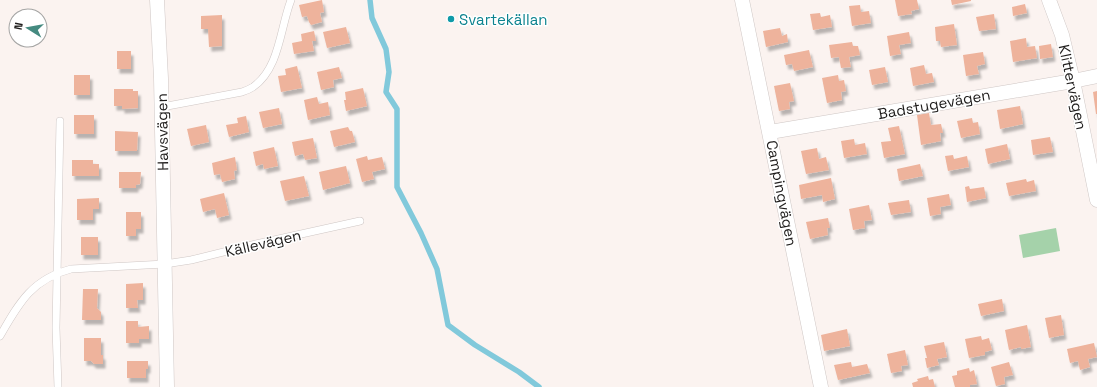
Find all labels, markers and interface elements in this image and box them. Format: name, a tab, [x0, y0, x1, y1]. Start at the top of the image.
north arrow	[8, 8, 48, 48]
place label: Svartekällan	[459, 10, 548, 29]
marker: Svartekällan	[446, 14, 456, 24]
text: N	[11, 21, 26, 31]
street label: Klittervägen	[1055, 43, 1091, 131]
street label: Badstugevägen	[876, 85, 992, 123]
street label: Havsvägen	[152, 93, 172, 171]
street label: Campingvägen	[762, 139, 802, 247]
street label: Källevägen	[223, 225, 303, 261]

